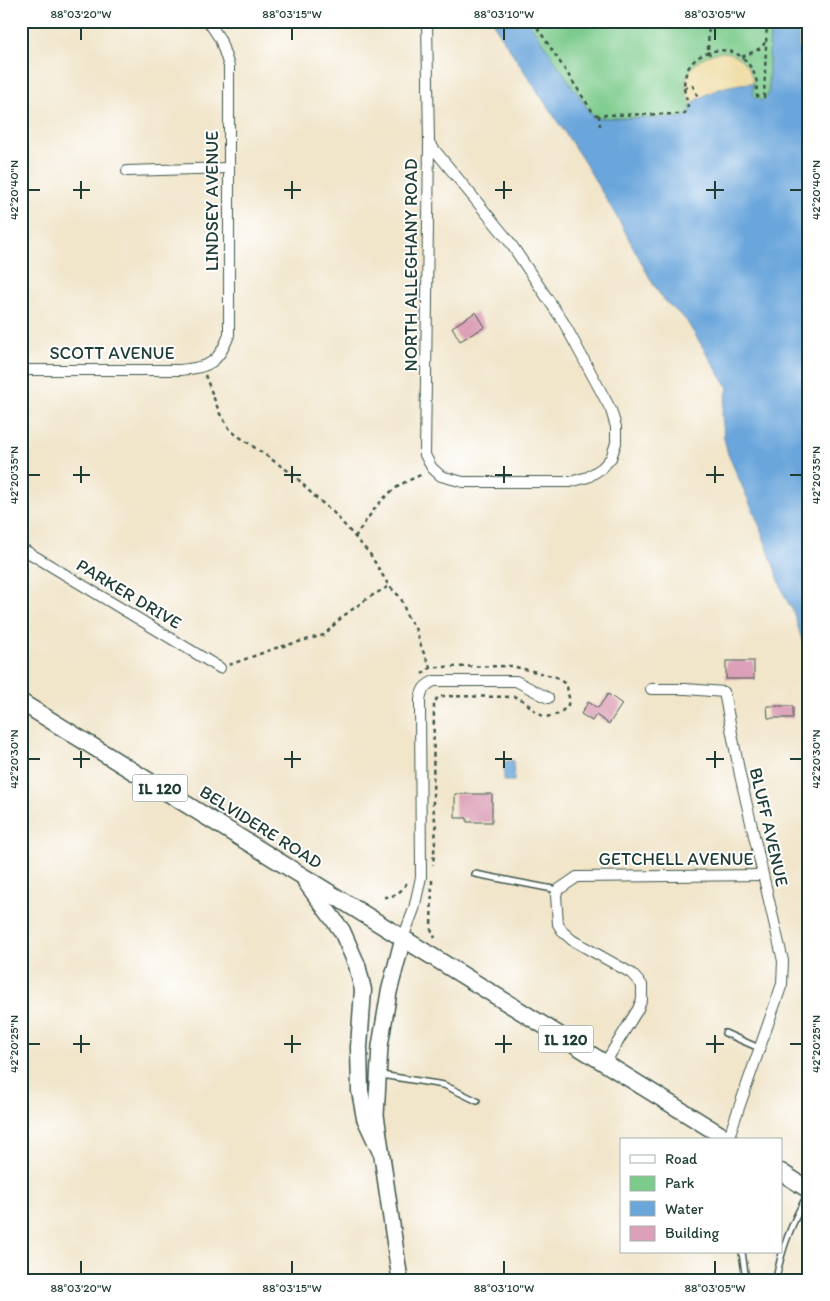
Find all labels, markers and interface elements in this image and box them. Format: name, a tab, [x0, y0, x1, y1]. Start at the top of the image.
text: 88°03'20"W	[50, 7, 112, 21]
text: 88°03'15"W	[262, 7, 322, 21]
text: 88°03'10"W	[474, 7, 534, 21]
text: 88°03'05"W	[684, 7, 746, 21]
street label: LINDSEY AVENUE	[201, 131, 223, 271]
street label: NORTH ALLEGHANY ROAD	[400, 158, 422, 372]
text: 42°20'40"N	[7, 160, 21, 220]
text: 42°20'40"N	[809, 160, 823, 220]
street label: SCOTT AVENUE	[49, 342, 175, 364]
text: 42°20'35"N	[7, 446, 21, 504]
text: 42°20'35"N	[809, 446, 823, 504]
street label: PARKER DRIVE	[72, 554, 186, 634]
text: 42°20'30"N	[7, 729, 21, 789]
text: 42°20'30"N	[809, 729, 823, 789]
street label: BLUFF AVENUE	[745, 765, 793, 889]
road number: IL 120	[132, 774, 188, 801]
street label: BELVIDERE ROAD	[196, 780, 326, 874]
street label: GETCHELL AVENUE	[599, 848, 753, 870]
text: 42°20'25"N	[7, 1015, 21, 1073]
text: 42°20'25"N	[809, 1015, 823, 1073]
road number: IL 120	[538, 1026, 594, 1052]
legend	[620, 1138, 782, 1254]
text: Road	[665, 1150, 698, 1168]
text: Park	[665, 1174, 695, 1192]
text: Water	[665, 1200, 704, 1218]
text: Building	[665, 1224, 719, 1242]
text: 88°03'20"W	[50, 1281, 112, 1295]
text: 88°03'15"W	[262, 1281, 322, 1295]
text: 88°03'10"W	[474, 1281, 534, 1295]
text: 88°03'05"W	[684, 1281, 746, 1295]

